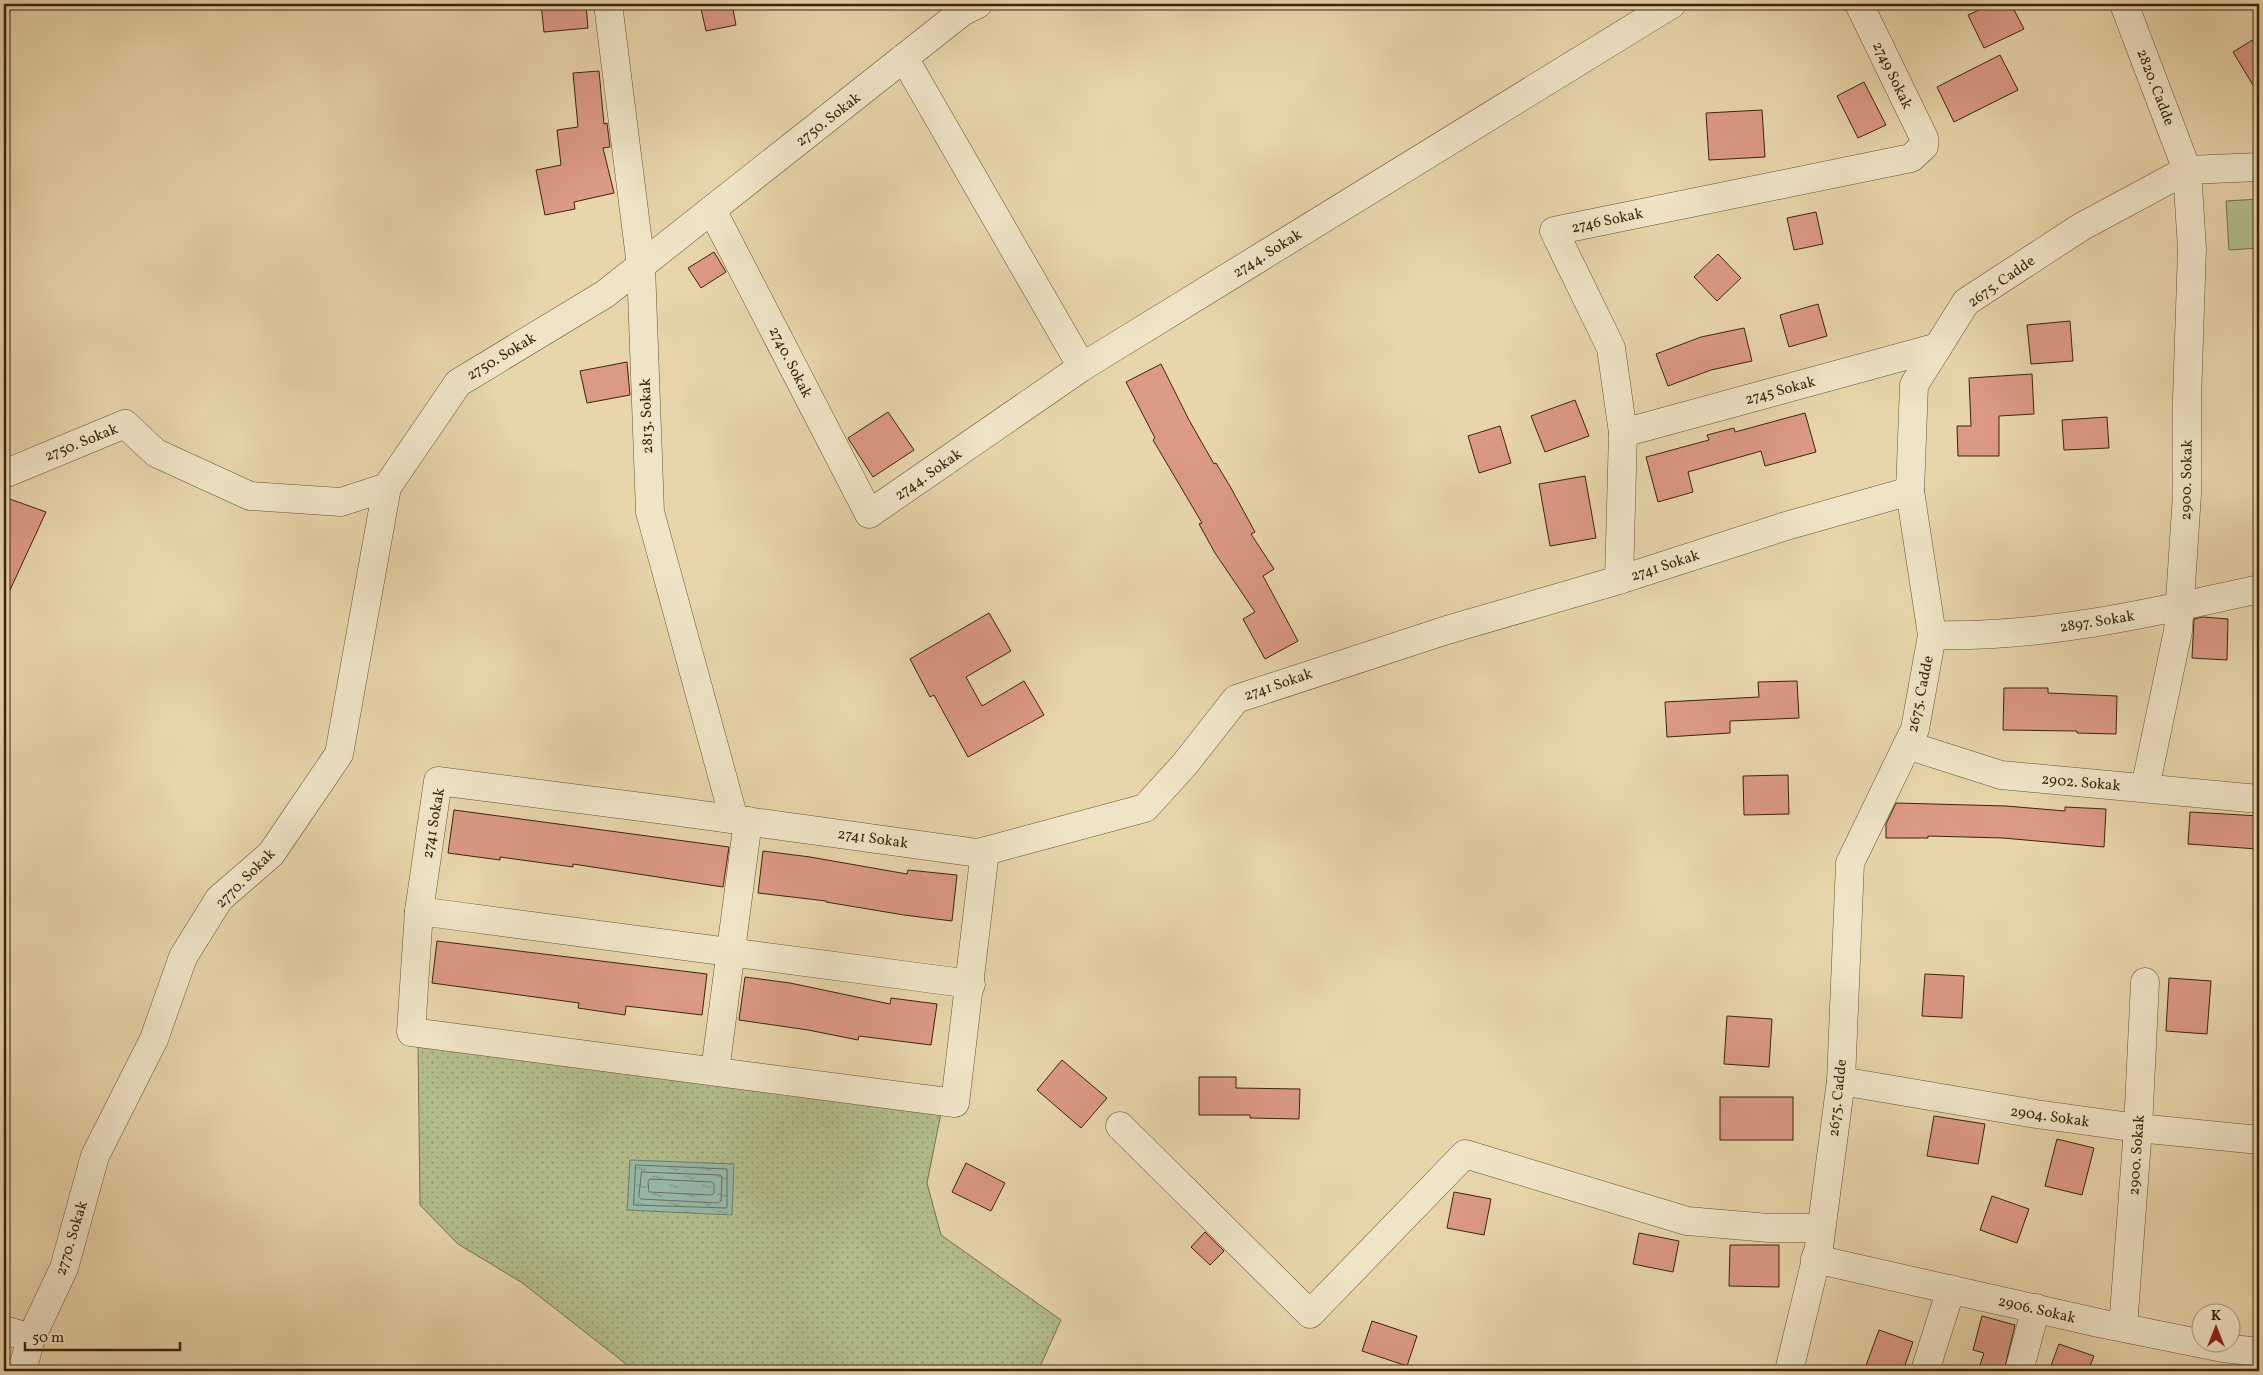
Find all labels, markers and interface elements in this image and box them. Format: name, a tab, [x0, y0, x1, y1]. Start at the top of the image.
street label: 2749 Sokak	[1866, 38, 1917, 113]
street label: 2820. Cadde	[2130, 46, 2179, 129]
street label: 2750. Sokak	[792, 88, 866, 152]
street label: 2746 Sokak	[1570, 204, 1645, 239]
street label: 2744. Sokak	[1229, 225, 1306, 284]
street label: 2675. Cadde	[1964, 251, 2040, 313]
street label: 2740. Sokak	[763, 323, 817, 402]
street label: 2750. Sokak	[463, 328, 540, 386]
street label: 2745 Sokak	[1743, 372, 1818, 411]
street label: 2813. Sokak	[636, 378, 659, 454]
street label: 2750. Sokak	[42, 419, 121, 468]
street label: 2900. Sokak	[2176, 439, 2199, 521]
street label: 2744. Sokak	[891, 444, 967, 506]
street label: 2741 Sokak	[1628, 545, 1703, 587]
street label: 2897. Sokak	[2058, 606, 2136, 639]
street label: 2675. Cadde	[1903, 654, 1940, 735]
street label: 2741 Sokak	[1241, 664, 1316, 707]
street label: 2902. Sokak	[2040, 770, 2121, 797]
street label: 2741 Sokak	[418, 786, 451, 860]
street label: 2741 Sokak	[836, 824, 909, 855]
street label: 2770. Sokak	[211, 844, 281, 914]
street label: 2675. Cadde	[1824, 1058, 1853, 1138]
street label: 2904. Sokak	[2009, 1102, 2091, 1133]
street label: 2900. Sokak	[2124, 1114, 2151, 1196]
street label: 2770. Sokak	[51, 1198, 94, 1278]
street label: 2906. Sokak	[1996, 1291, 2078, 1330]
north arrow	[2190, 1302, 2240, 1352]
text: K	[2211, 1307, 2221, 1326]
scale bar	[25, 1320, 180, 1352]
text: 50 m	[32, 1328, 64, 1349]

